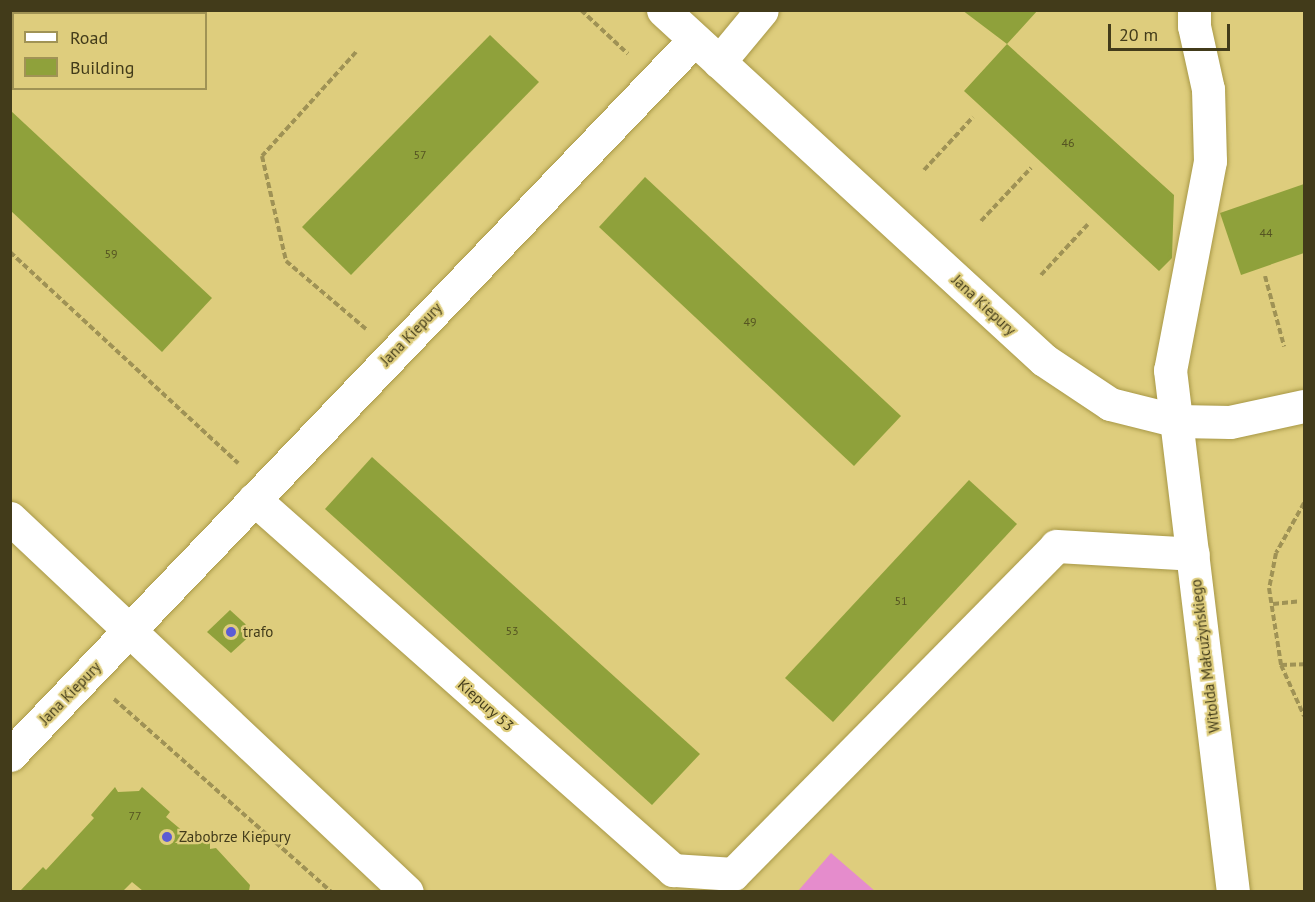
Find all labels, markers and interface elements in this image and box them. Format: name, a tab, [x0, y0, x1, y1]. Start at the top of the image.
legend	[12, 12, 207, 90]
scale bar	[1111, 12, 1232, 50]
text: 20 m	[1119, 23, 1158, 46]
text: Road	[70, 26, 108, 49]
text: Building	[70, 56, 134, 79]
house number: 46	[1061, 136, 1075, 150]
house number: 57	[413, 148, 427, 162]
house number: 44	[1259, 226, 1273, 240]
house number: 59	[104, 247, 118, 261]
street label: Jana Kiepury	[948, 271, 1020, 339]
street label: Jana Kiepury	[377, 299, 445, 369]
house number: 49	[743, 315, 757, 329]
street label: Witolda Małcużyńskiego	[1187, 578, 1223, 734]
house number: 51	[894, 594, 908, 608]
place label: trafo	[243, 623, 273, 641]
house number: 53	[505, 624, 519, 638]
marker: trafo	[224, 625, 238, 639]
street label: Jana Kiepury	[36, 658, 104, 728]
street label: Kiepury 53	[454, 675, 518, 735]
house number: 77	[128, 809, 142, 823]
place label: Zabobrze Kiepury	[179, 828, 291, 846]
marker: Zabobrze Kiepury	[160, 830, 174, 844]

